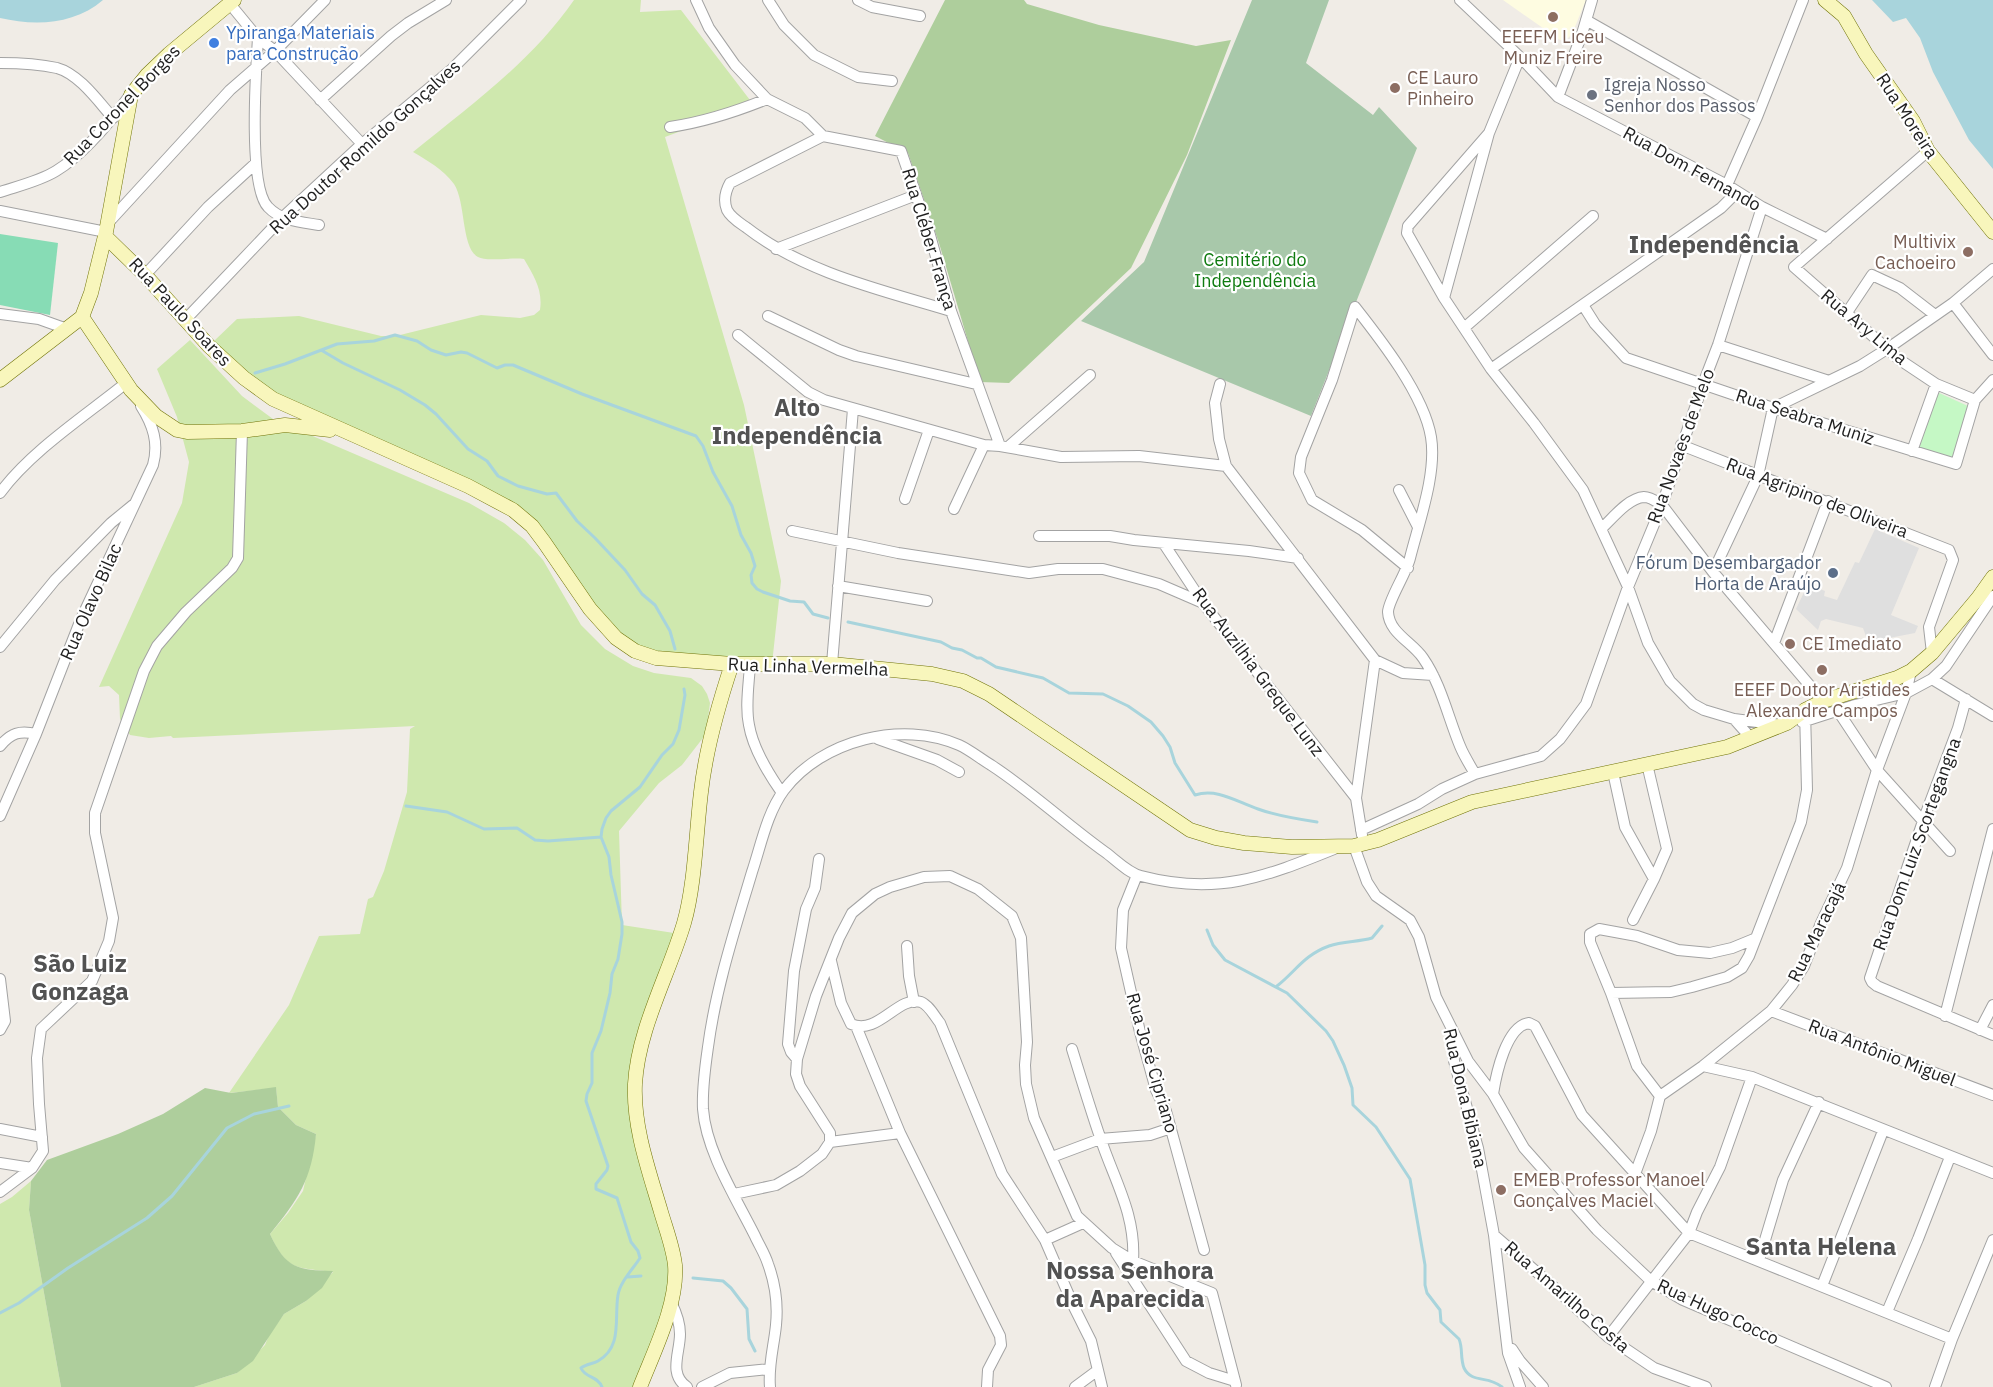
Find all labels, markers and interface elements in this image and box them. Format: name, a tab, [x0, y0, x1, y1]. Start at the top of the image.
marker: EEEFM Liceu Muniz Freire	[1546, 10, 1560, 24]
place label: Ypiranga Materiais para Construção	[226, 21, 375, 65]
place label: EEEFM Liceu Muniz Freire	[1502, 25, 1604, 69]
marker: Ypiranga Materiais para Construção	[207, 36, 221, 50]
street label: Rua Coronel Borges	[58, 40, 185, 170]
street label: Rua Doutor Romildo Gonçalves	[264, 54, 465, 239]
place label: CE Lauro Pinheiro	[1407, 66, 1478, 110]
street label: Rua Moreira	[1871, 69, 1944, 163]
place label: Igreja Nosso Senhor dos Passos	[1604, 73, 1756, 117]
marker: CE Lauro Pinheiro	[1388, 81, 1402, 95]
marker: Igreja Nosso Senhor dos Passos	[1585, 88, 1599, 102]
street label: Rua Dom Fernando	[1619, 121, 1765, 216]
street label: Rua Cléber França	[897, 165, 962, 313]
district label: Independência	[1629, 228, 1799, 260]
place label: Multivix Cachoeiro	[1875, 230, 1956, 274]
marker: Multivix Cachoeiro	[1961, 245, 1975, 259]
park label: Cemitério do Independência	[1194, 248, 1316, 292]
street label: Rua Paulo Soares	[124, 252, 237, 371]
street label: Rua Ary Lima	[1816, 284, 1913, 370]
street label: Rua Novaes de Melo	[1642, 365, 1719, 527]
street label: Rua Seabra Muniz	[1733, 383, 1877, 450]
district label: Alto Independência	[712, 391, 882, 451]
street label: Rua Agripino de Oliveira	[1723, 452, 1912, 543]
street label: Rua Olavo Bilac	[54, 540, 127, 664]
place label: Fórum Desembargador Horta de Araújo	[1636, 551, 1821, 595]
marker: Fórum Desembargador Horta de Araújo	[1826, 566, 1840, 580]
street label: Rua Auzilhia Greque Lunz	[1188, 583, 1329, 760]
place label: CE Imediato	[1802, 632, 1902, 655]
marker: CE Imediato	[1783, 637, 1797, 651]
street label: Rua Linha Vermelha	[727, 652, 889, 681]
marker: EEEF Doutor Aristides Alexandre Campos	[1815, 663, 1829, 677]
place label: EEEF Doutor Aristides Alexandre Campos	[1734, 678, 1910, 722]
street label: Rua Dom Luiz Scortegangna	[1867, 734, 1966, 953]
street label: Rua Maracajá	[1782, 878, 1851, 986]
district label: São Luiz Gonzaga	[31, 947, 129, 1007]
street label: Rua José Cipriano	[1121, 990, 1184, 1136]
street label: Rua Antônio Miguel	[1805, 1014, 1959, 1091]
street label: Rua Dona Bibiana	[1438, 1026, 1493, 1170]
place label: EMEB Professor Manoel Gonçalves Maciel	[1513, 1168, 1705, 1212]
marker: EMEB Professor Manoel Gonçalves Maciel	[1494, 1183, 1508, 1197]
district label: Santa Helena	[1745, 1230, 1897, 1262]
street label: Rua Amarilho Costa	[1500, 1236, 1635, 1358]
district label: Nossa Senhora da Aparecida	[1046, 1254, 1214, 1314]
street label: Rua Hugo Cocco	[1654, 1273, 1783, 1350]

